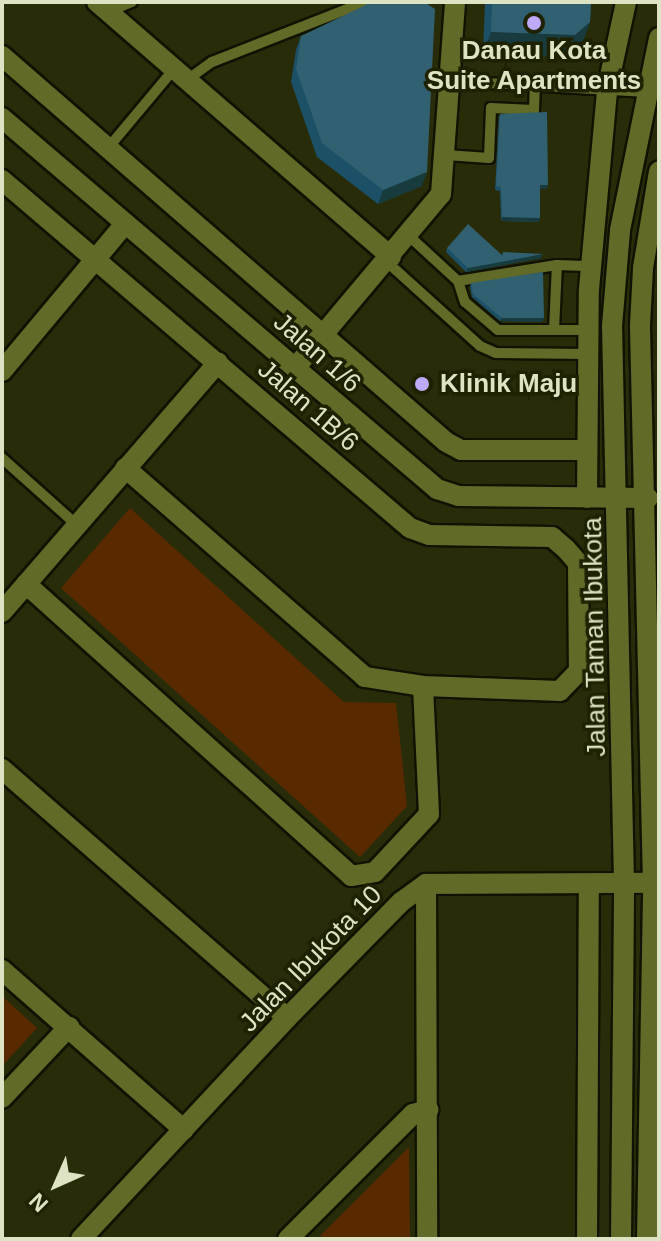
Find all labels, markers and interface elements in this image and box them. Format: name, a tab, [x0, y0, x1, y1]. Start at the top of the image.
marker: Danau Kota Suite Apartments	[525, 14, 543, 32]
place label: Danau Kota Suite Apartments	[426, 35, 642, 96]
street label: Jalan 1/6	[267, 307, 367, 399]
street label: Jalan 1B/6	[251, 354, 365, 458]
place label: Klinik Maju	[440, 368, 577, 400]
marker: Klinik Maju	[411, 373, 433, 395]
street label: Jalan Taman Ibukota	[577, 517, 613, 757]
street label: Jalan Ibukota 10	[234, 880, 388, 1038]
north arrow	[16, 1145, 96, 1225]
text: N	[24, 1188, 53, 1217]

